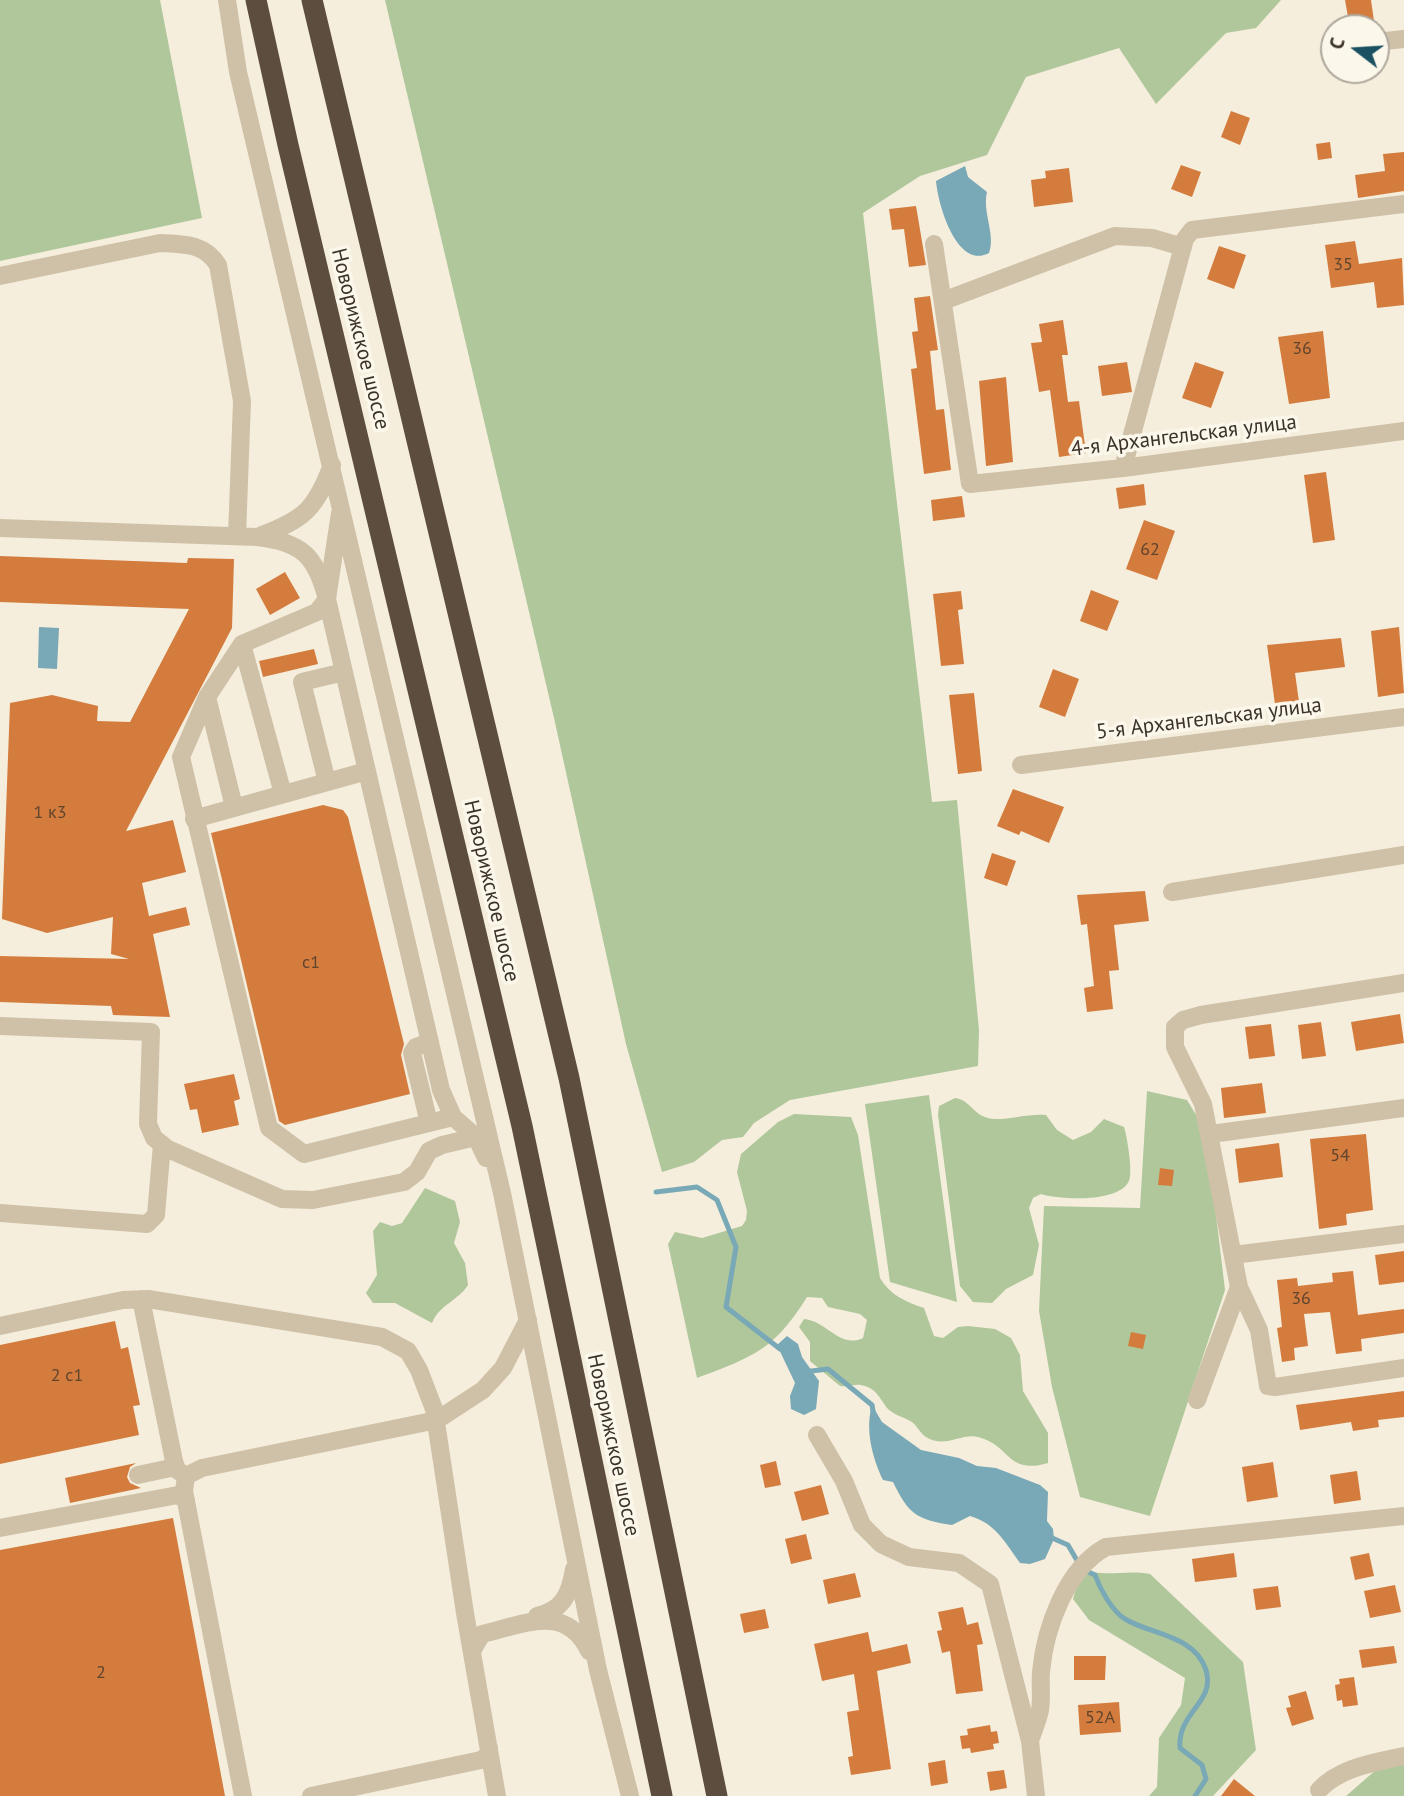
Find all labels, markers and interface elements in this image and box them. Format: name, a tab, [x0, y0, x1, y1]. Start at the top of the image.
north arrow	[1320, 14, 1390, 84]
text: С	[1324, 35, 1350, 52]
street label: Новорижское шоссе	[325, 246, 395, 432]
house number: 35	[1333, 254, 1353, 276]
house number: 36	[1292, 338, 1312, 360]
street label: 4-я Архангельская улица	[1070, 410, 1298, 462]
house number: 62	[1140, 539, 1160, 561]
street label: 5-я Архангельская улица	[1095, 693, 1323, 745]
street label: Новорижское шоссе	[458, 798, 524, 984]
house number: 1 к3	[33, 802, 67, 824]
house number: с1	[302, 952, 320, 974]
house number: 54	[1330, 1145, 1350, 1167]
house number: 36	[1291, 1288, 1311, 1310]
street label: Новорижское шоссе	[581, 1352, 645, 1538]
house number: 2 с1	[51, 1365, 83, 1387]
house number: 2	[96, 1662, 106, 1684]
house number: 52А	[1085, 1707, 1115, 1729]

